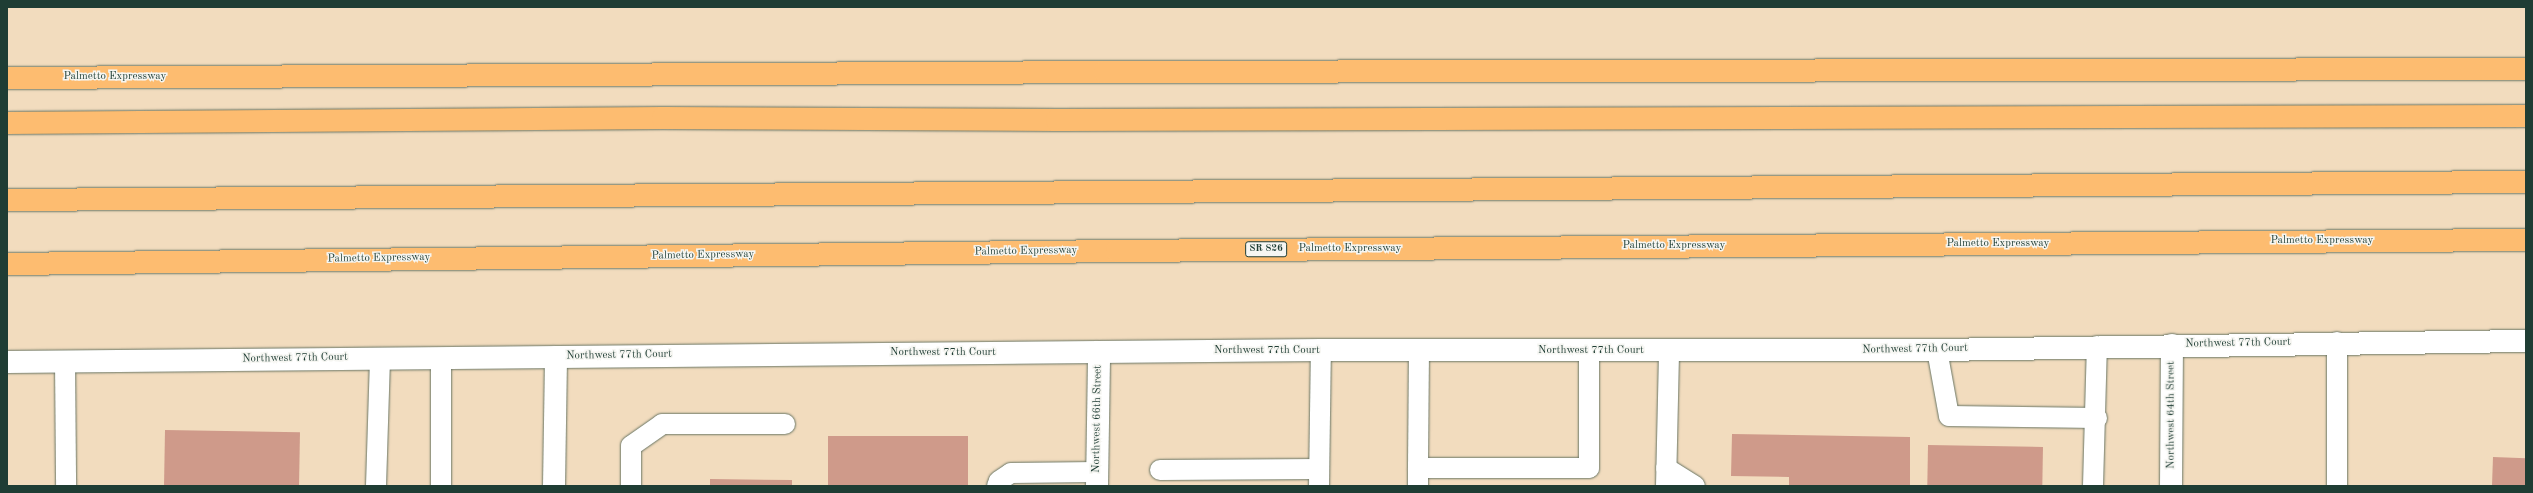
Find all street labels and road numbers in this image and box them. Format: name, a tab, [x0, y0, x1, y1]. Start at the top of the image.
street label: Palmetto Expressway	[64, 70, 166, 84]
street label: Palmetto Expressway	[2271, 234, 2373, 248]
street label: Palmetto Expressway	[1947, 237, 2049, 251]
street label: Palmetto Expressway	[1623, 239, 1725, 253]
road number: SR 826	[1245, 241, 1287, 257]
street label: Palmetto Expressway	[1299, 242, 1401, 256]
street label: Palmetto Expressway	[974, 245, 1078, 259]
street label: Palmetto Expressway	[651, 249, 755, 263]
street label: Palmetto Expressway	[327, 252, 431, 266]
street label: Northwest 77th Court	[2185, 336, 2291, 352]
street label: Northwest 77th Court	[1862, 342, 1968, 358]
street label: Northwest 77th Court	[1214, 344, 1320, 358]
street label: Northwest 77th Court	[1538, 344, 1644, 358]
street label: Northwest 77th Court	[890, 346, 996, 360]
street label: Northwest 77th Court	[566, 348, 672, 364]
street label: Northwest 77th Court	[242, 351, 348, 367]
street label: Northwest 64th Street	[2165, 361, 2179, 469]
street label: Northwest 66th Street	[1090, 365, 1106, 473]

